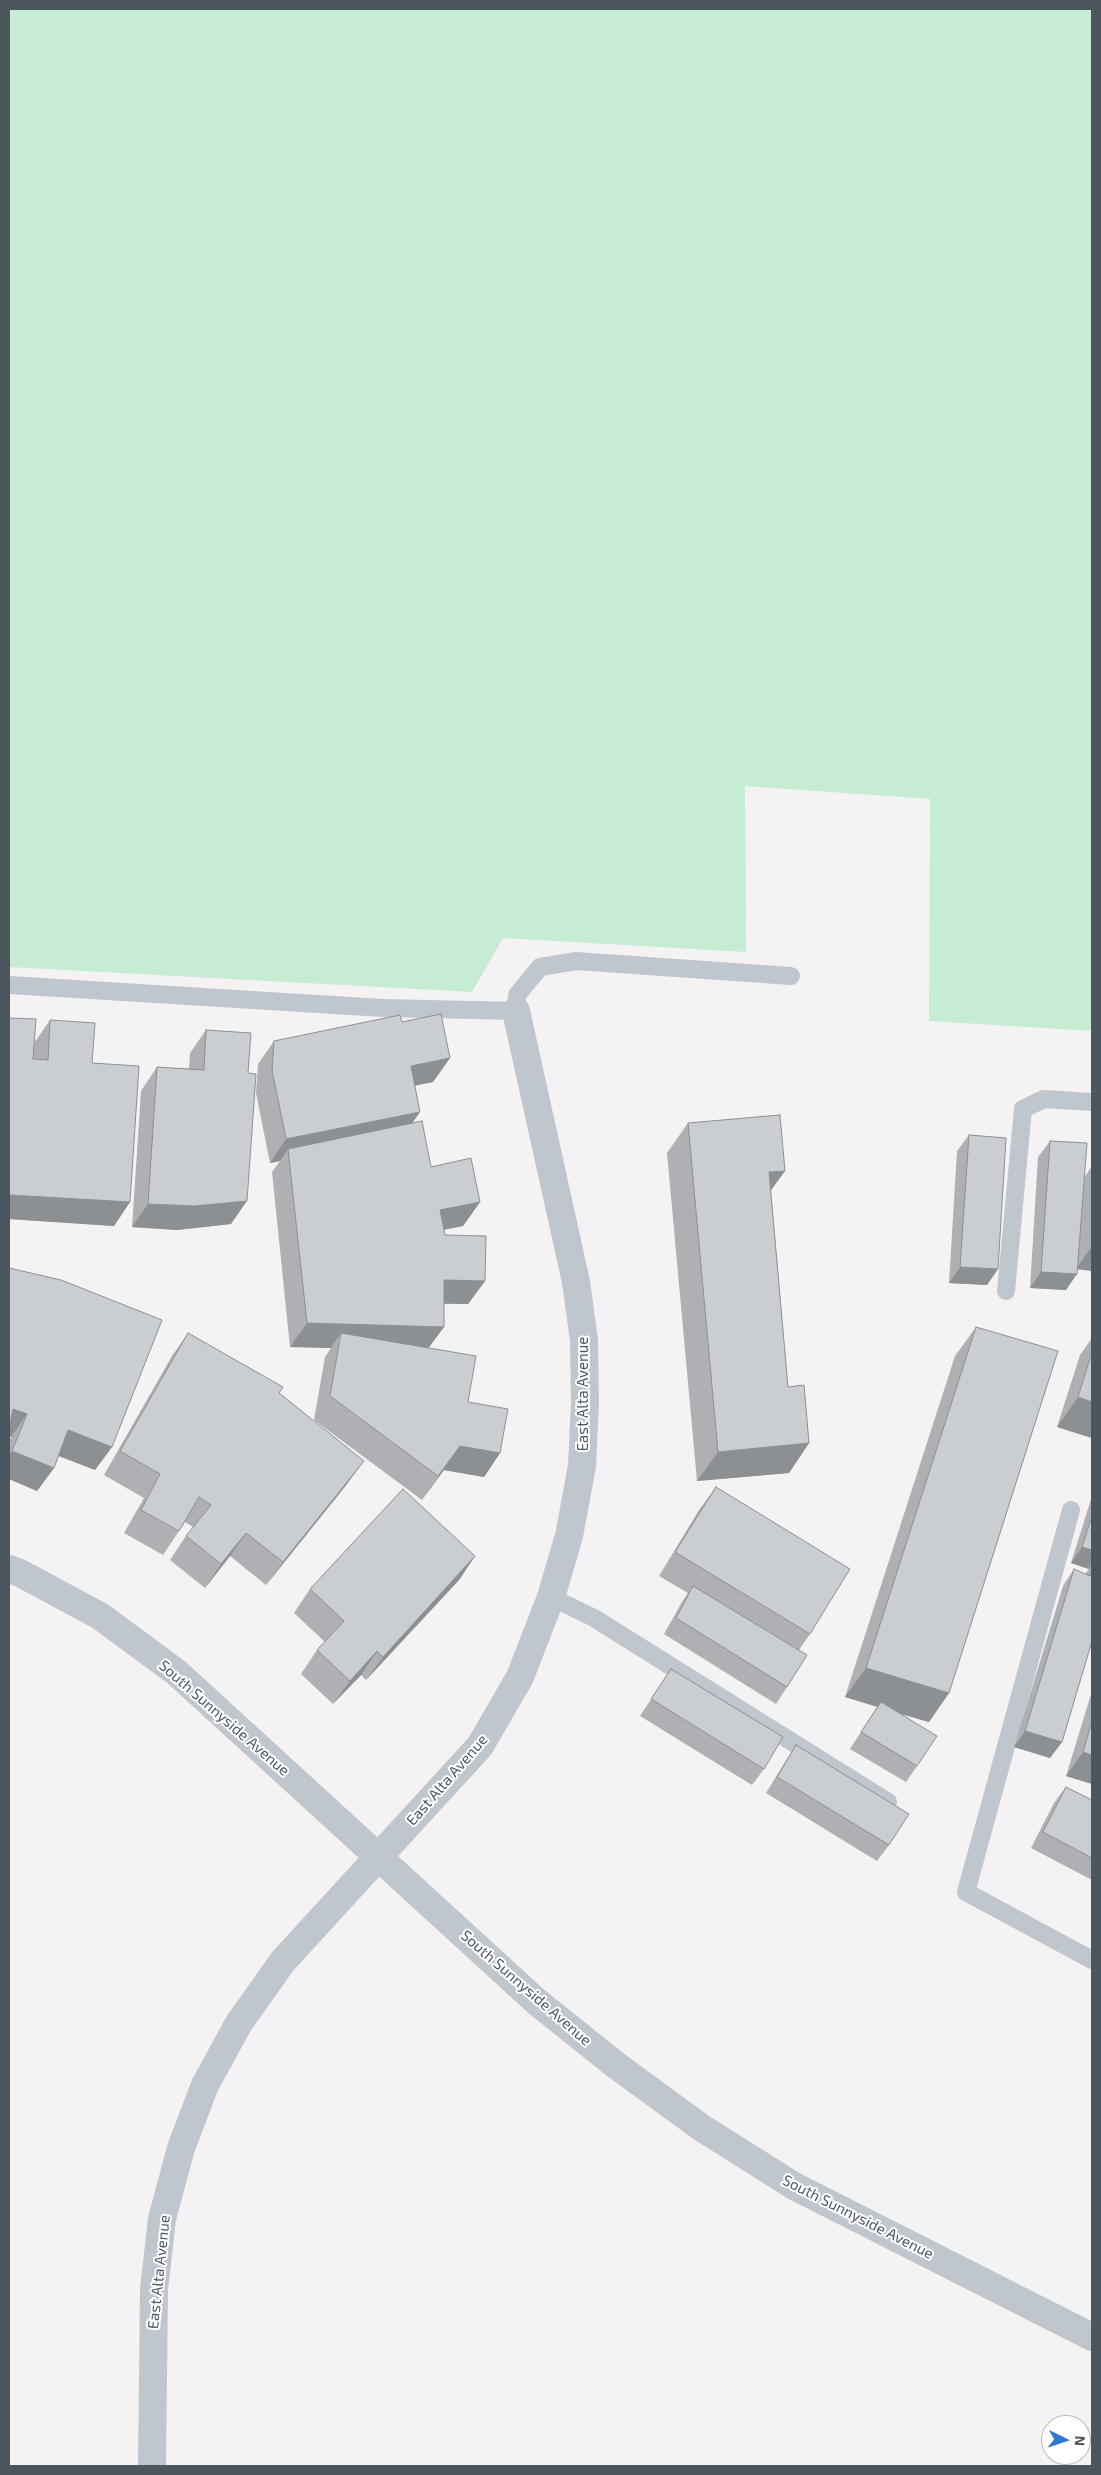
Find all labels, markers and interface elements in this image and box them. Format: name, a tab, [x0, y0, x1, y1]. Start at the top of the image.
street label: East Alta Avenue	[574, 1337, 592, 1451]
street label: South Sunnyside Avenue	[155, 1656, 293, 1780]
street label: East Alta Avenue	[403, 1731, 491, 1829]
street label: South Sunnyside Avenue	[457, 1926, 595, 2050]
street label: South Sunnyside Avenue	[779, 2171, 937, 2263]
street label: East Alta Avenue	[144, 2214, 174, 2330]
north arrow	[1041, 2415, 1091, 2465]
text: N	[1072, 2435, 1089, 2447]

